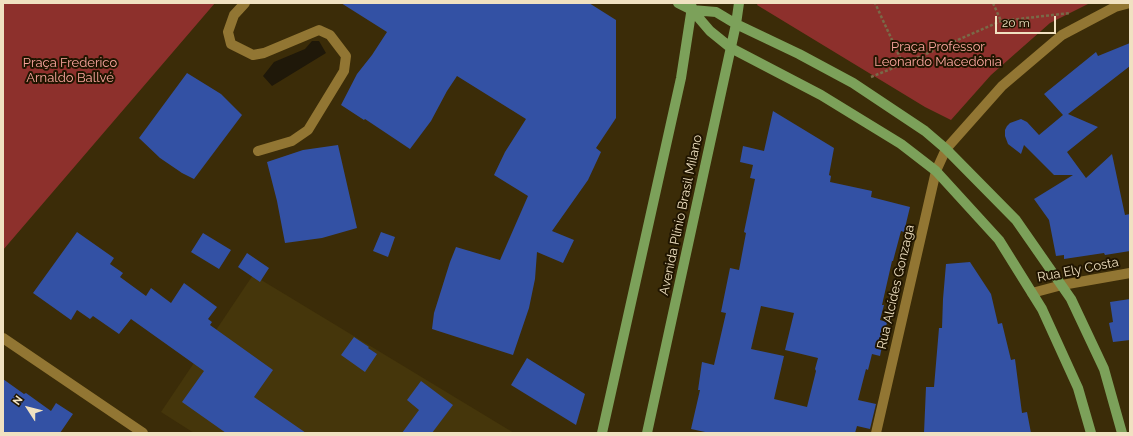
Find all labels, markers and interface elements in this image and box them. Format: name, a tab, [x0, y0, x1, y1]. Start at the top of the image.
scale bar	[997, 8, 1058, 34]
text: 20 m	[1002, 16, 1030, 30]
park label: Praça Professor Leonardo Macedônia	[874, 39, 1002, 70]
park label: Praça Frederico Arnaldo Ballvé	[23, 55, 117, 86]
street label: Avenida Plínio Brasil Milano	[656, 133, 706, 297]
street label: Rua Alcídes Gonzaga	[874, 223, 918, 351]
street label: Rua Ely Costa	[1036, 254, 1120, 286]
north arrow	[8, 388, 48, 428]
text: N	[10, 393, 26, 408]

